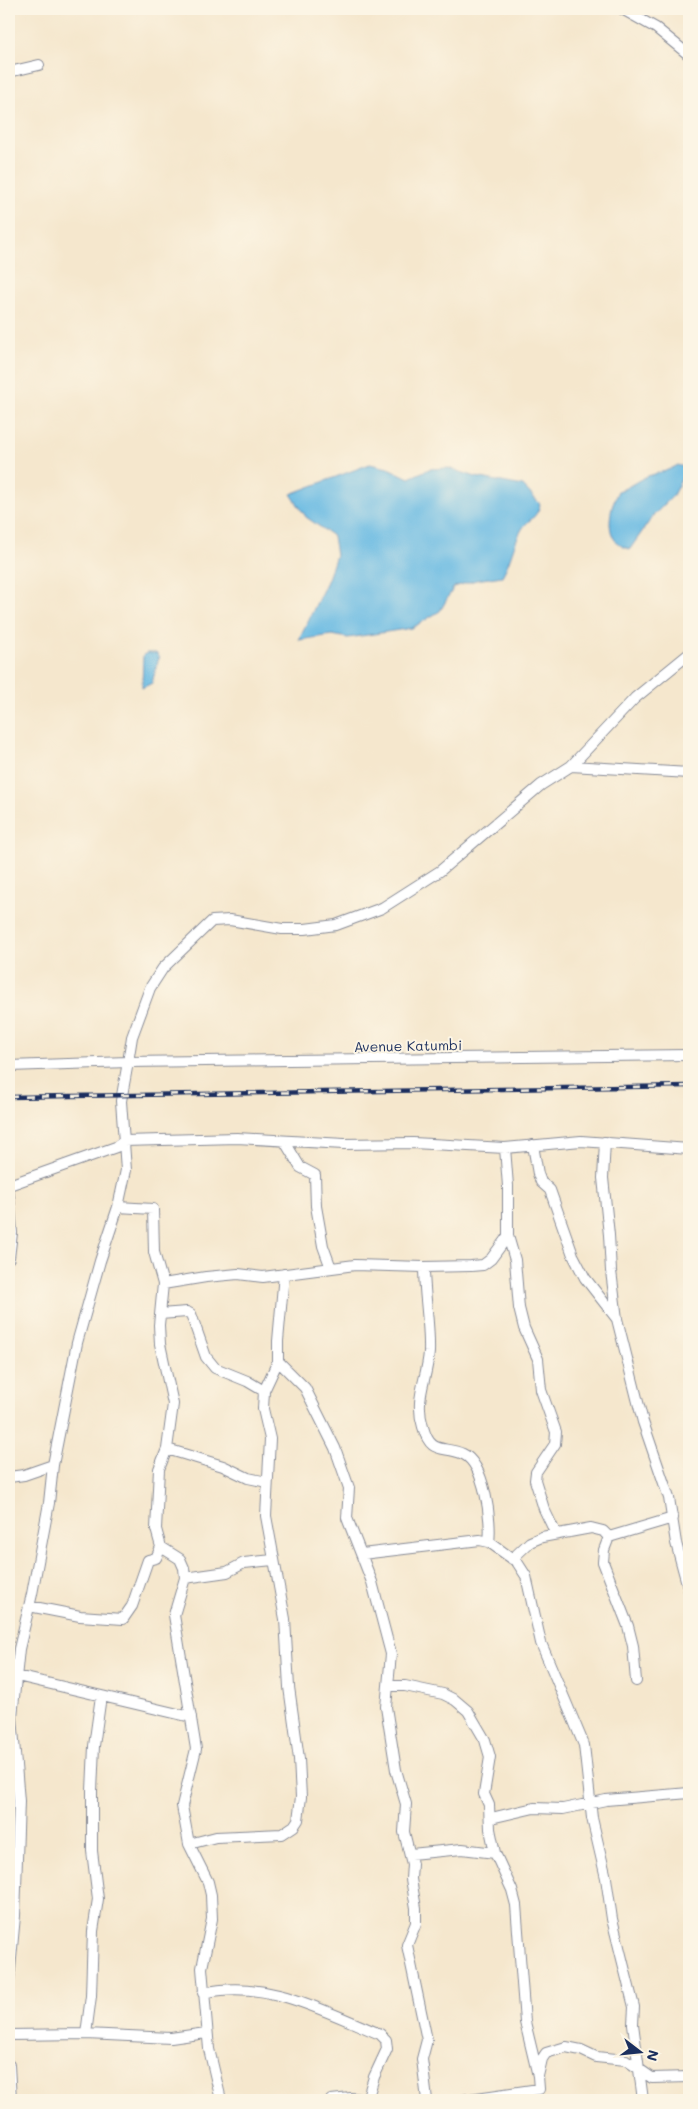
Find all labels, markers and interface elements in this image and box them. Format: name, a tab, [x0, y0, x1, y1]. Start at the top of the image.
street label: Avenue Katumbi	[354, 1035, 462, 1056]
north arrow	[616, 2026, 666, 2076]
text: N	[642, 2048, 664, 2063]

